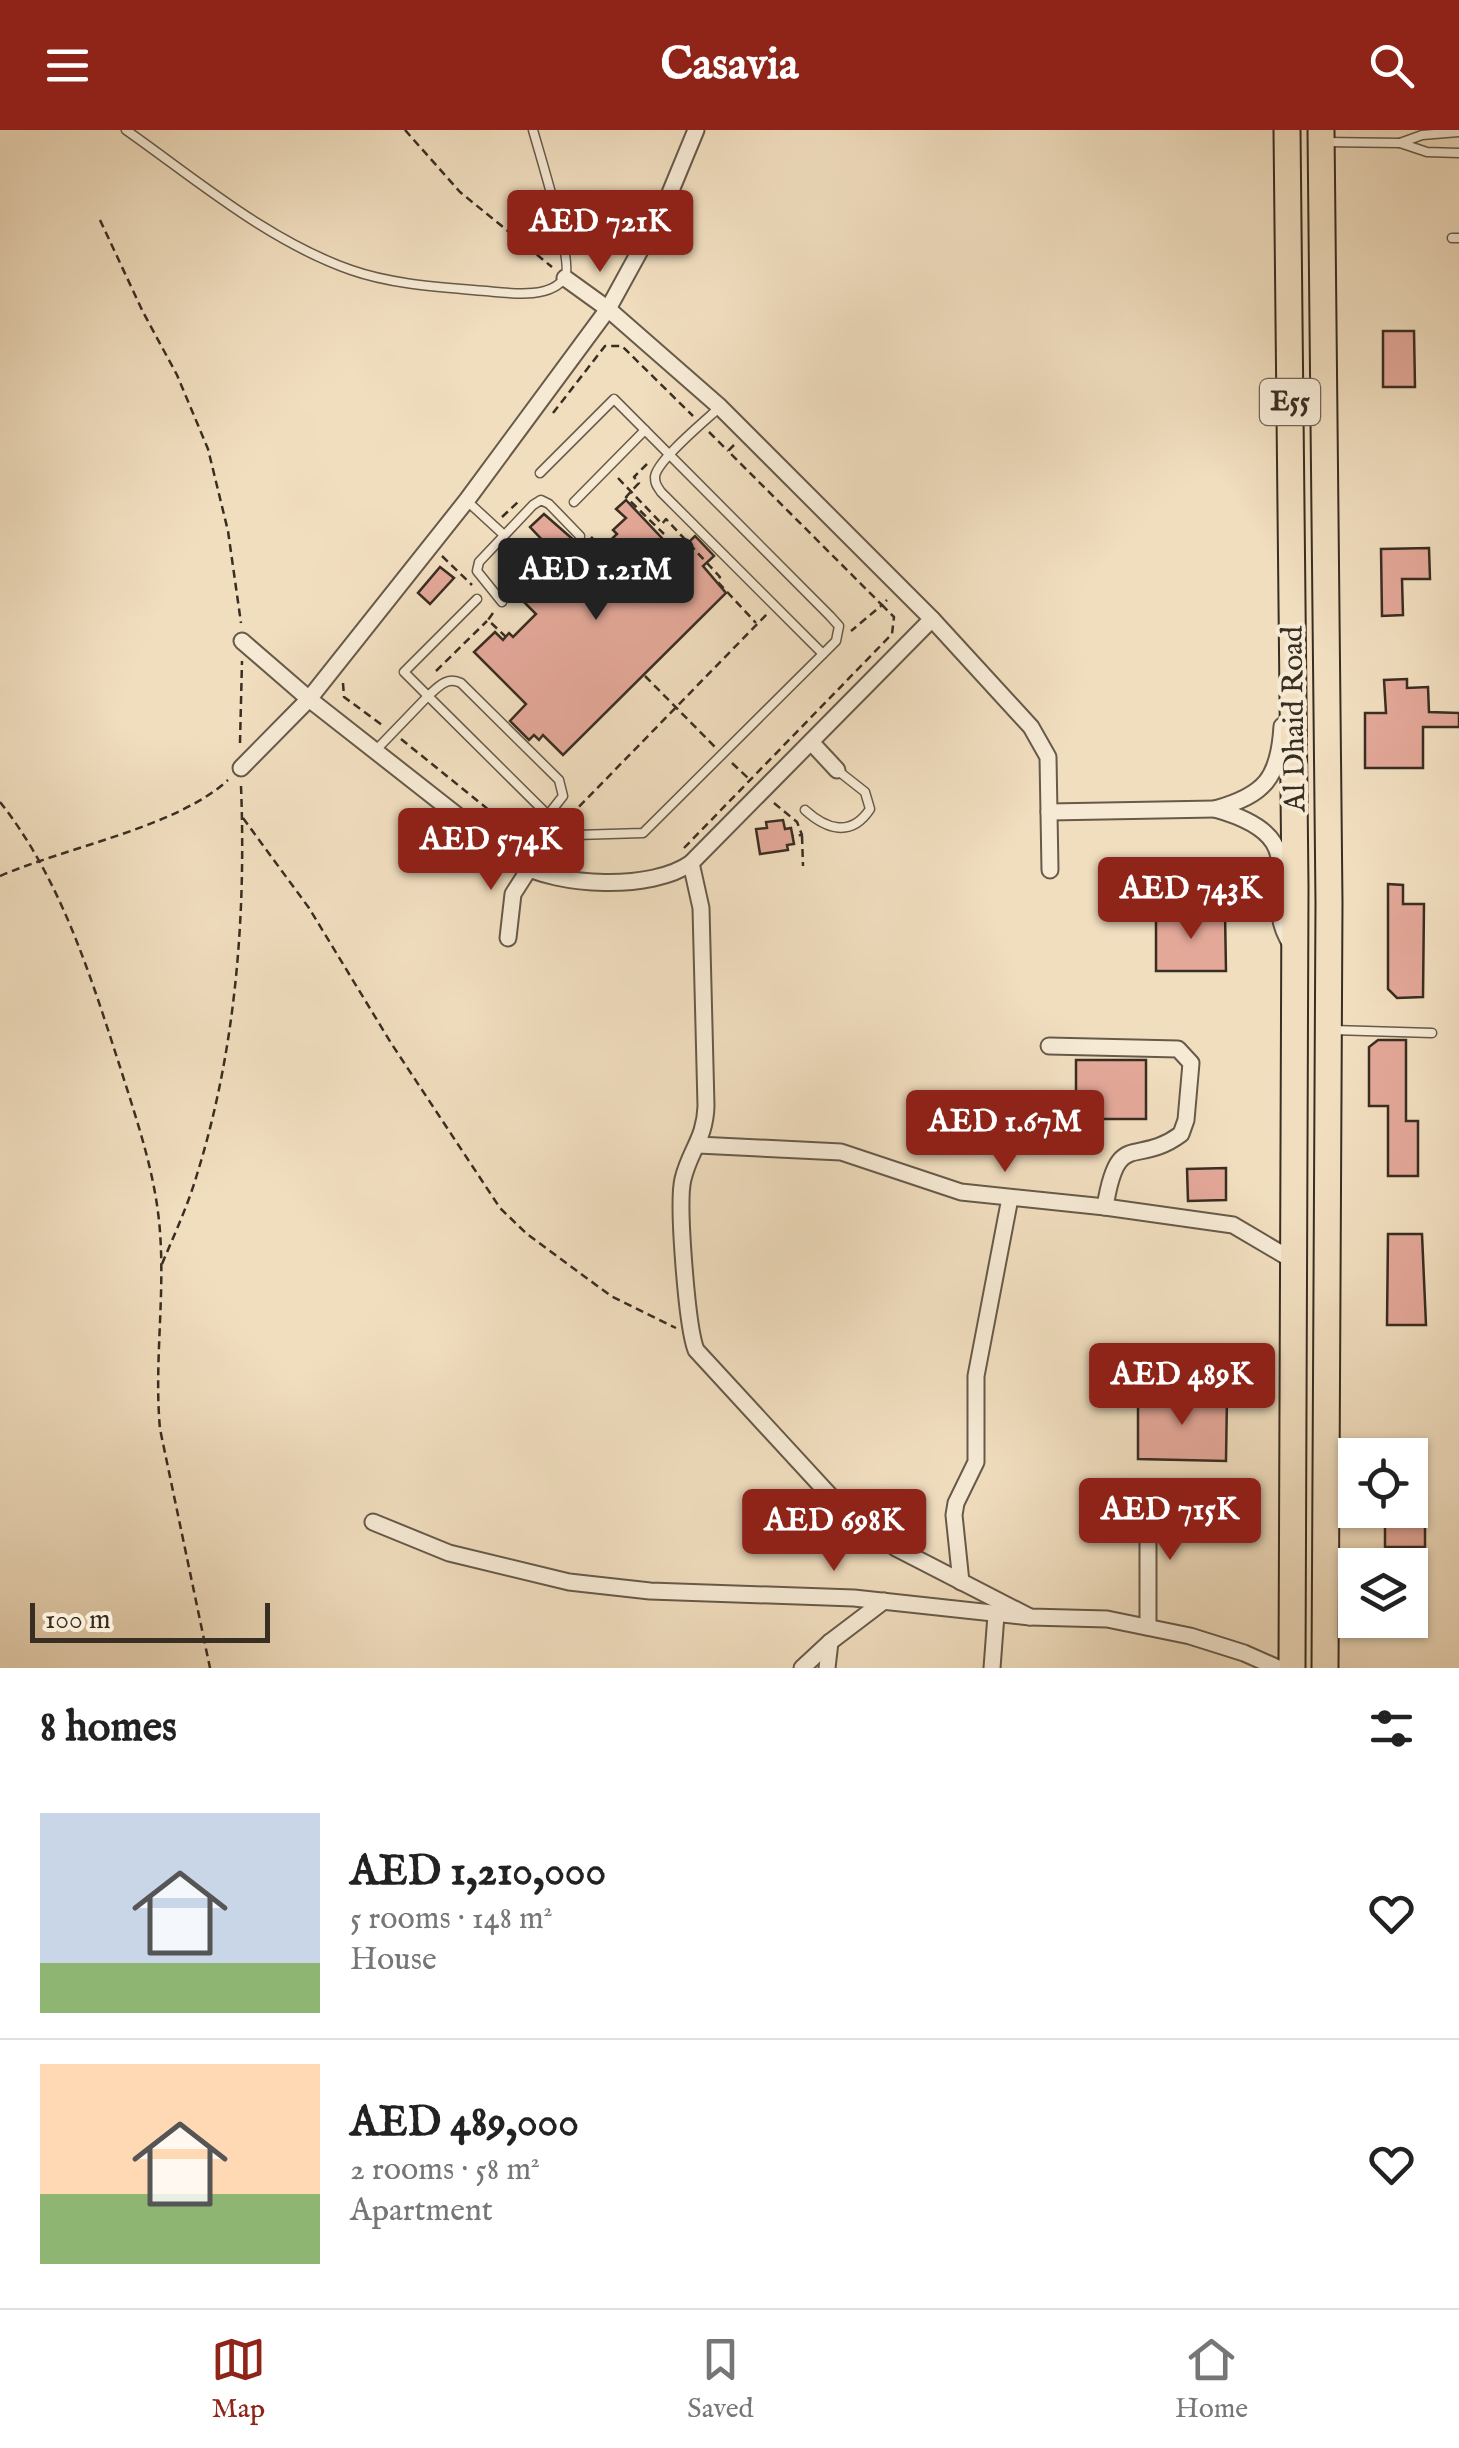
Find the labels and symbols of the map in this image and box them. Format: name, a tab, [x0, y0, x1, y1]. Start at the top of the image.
pin: AED 721K	[497, 190, 703, 275]
road number: E55	[1260, 379, 1320, 425]
pin: AED 1.21M	[482, 538, 710, 623]
street label: Al Dhaid Road	[1274, 625, 1316, 813]
pin: AED 574K	[388, 808, 594, 893]
pin: AED 743K	[1088, 857, 1294, 942]
pin: AED 1.67M	[891, 1090, 1119, 1175]
pin: AED 489K	[1079, 1343, 1285, 1428]
pin: AED 715K	[1067, 1478, 1273, 1563]
pin: AED 698K	[731, 1489, 937, 1574]
scale bar	[30, 1598, 270, 1642]

